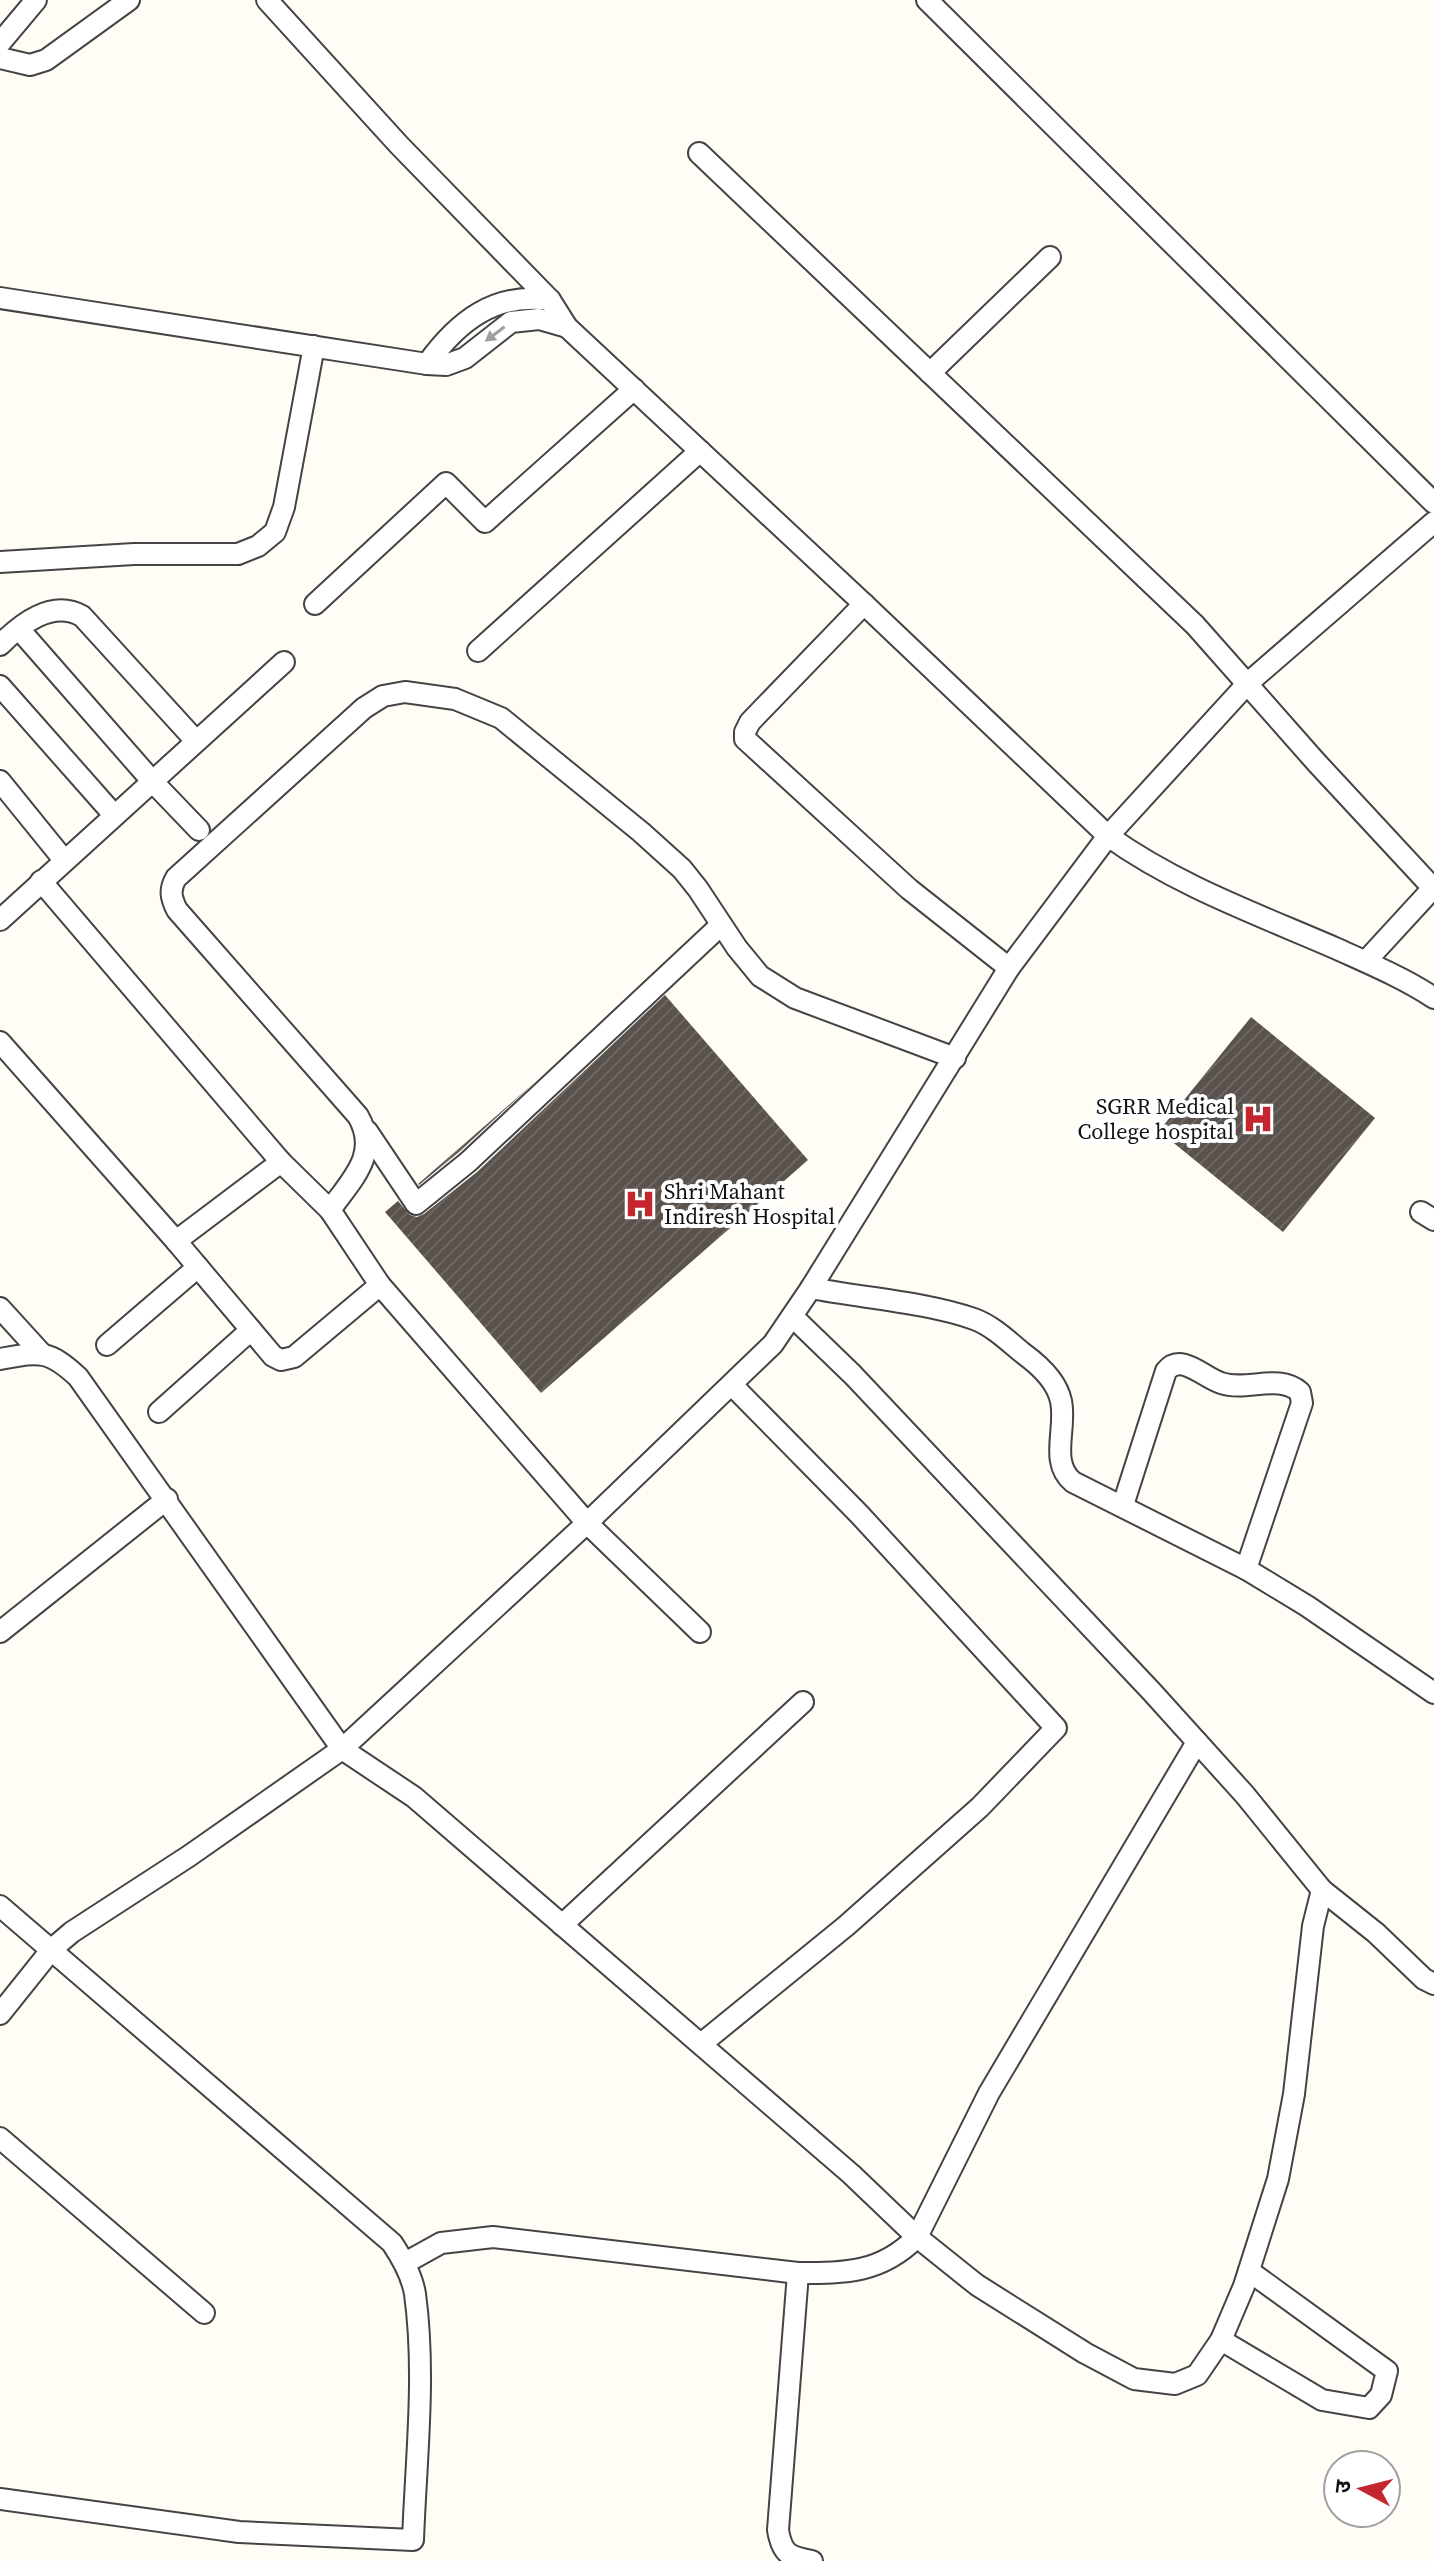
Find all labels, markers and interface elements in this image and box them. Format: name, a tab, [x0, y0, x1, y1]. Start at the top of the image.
one-way arrow	[485, 325, 505, 341]
place label: SGRR Medical College hospital	[1077, 1091, 1234, 1146]
hospital icon: SGRR Medical College hospital	[1241, 1102, 1275, 1136]
place label: Shri Mahant Indiresh Hospital	[664, 1176, 835, 1231]
hospital icon: Shri Mahant Indiresh Hospital	[623, 1187, 657, 1221]
north arrow	[1322, 2449, 1402, 2529]
text: उ	[1326, 2477, 1358, 2495]

